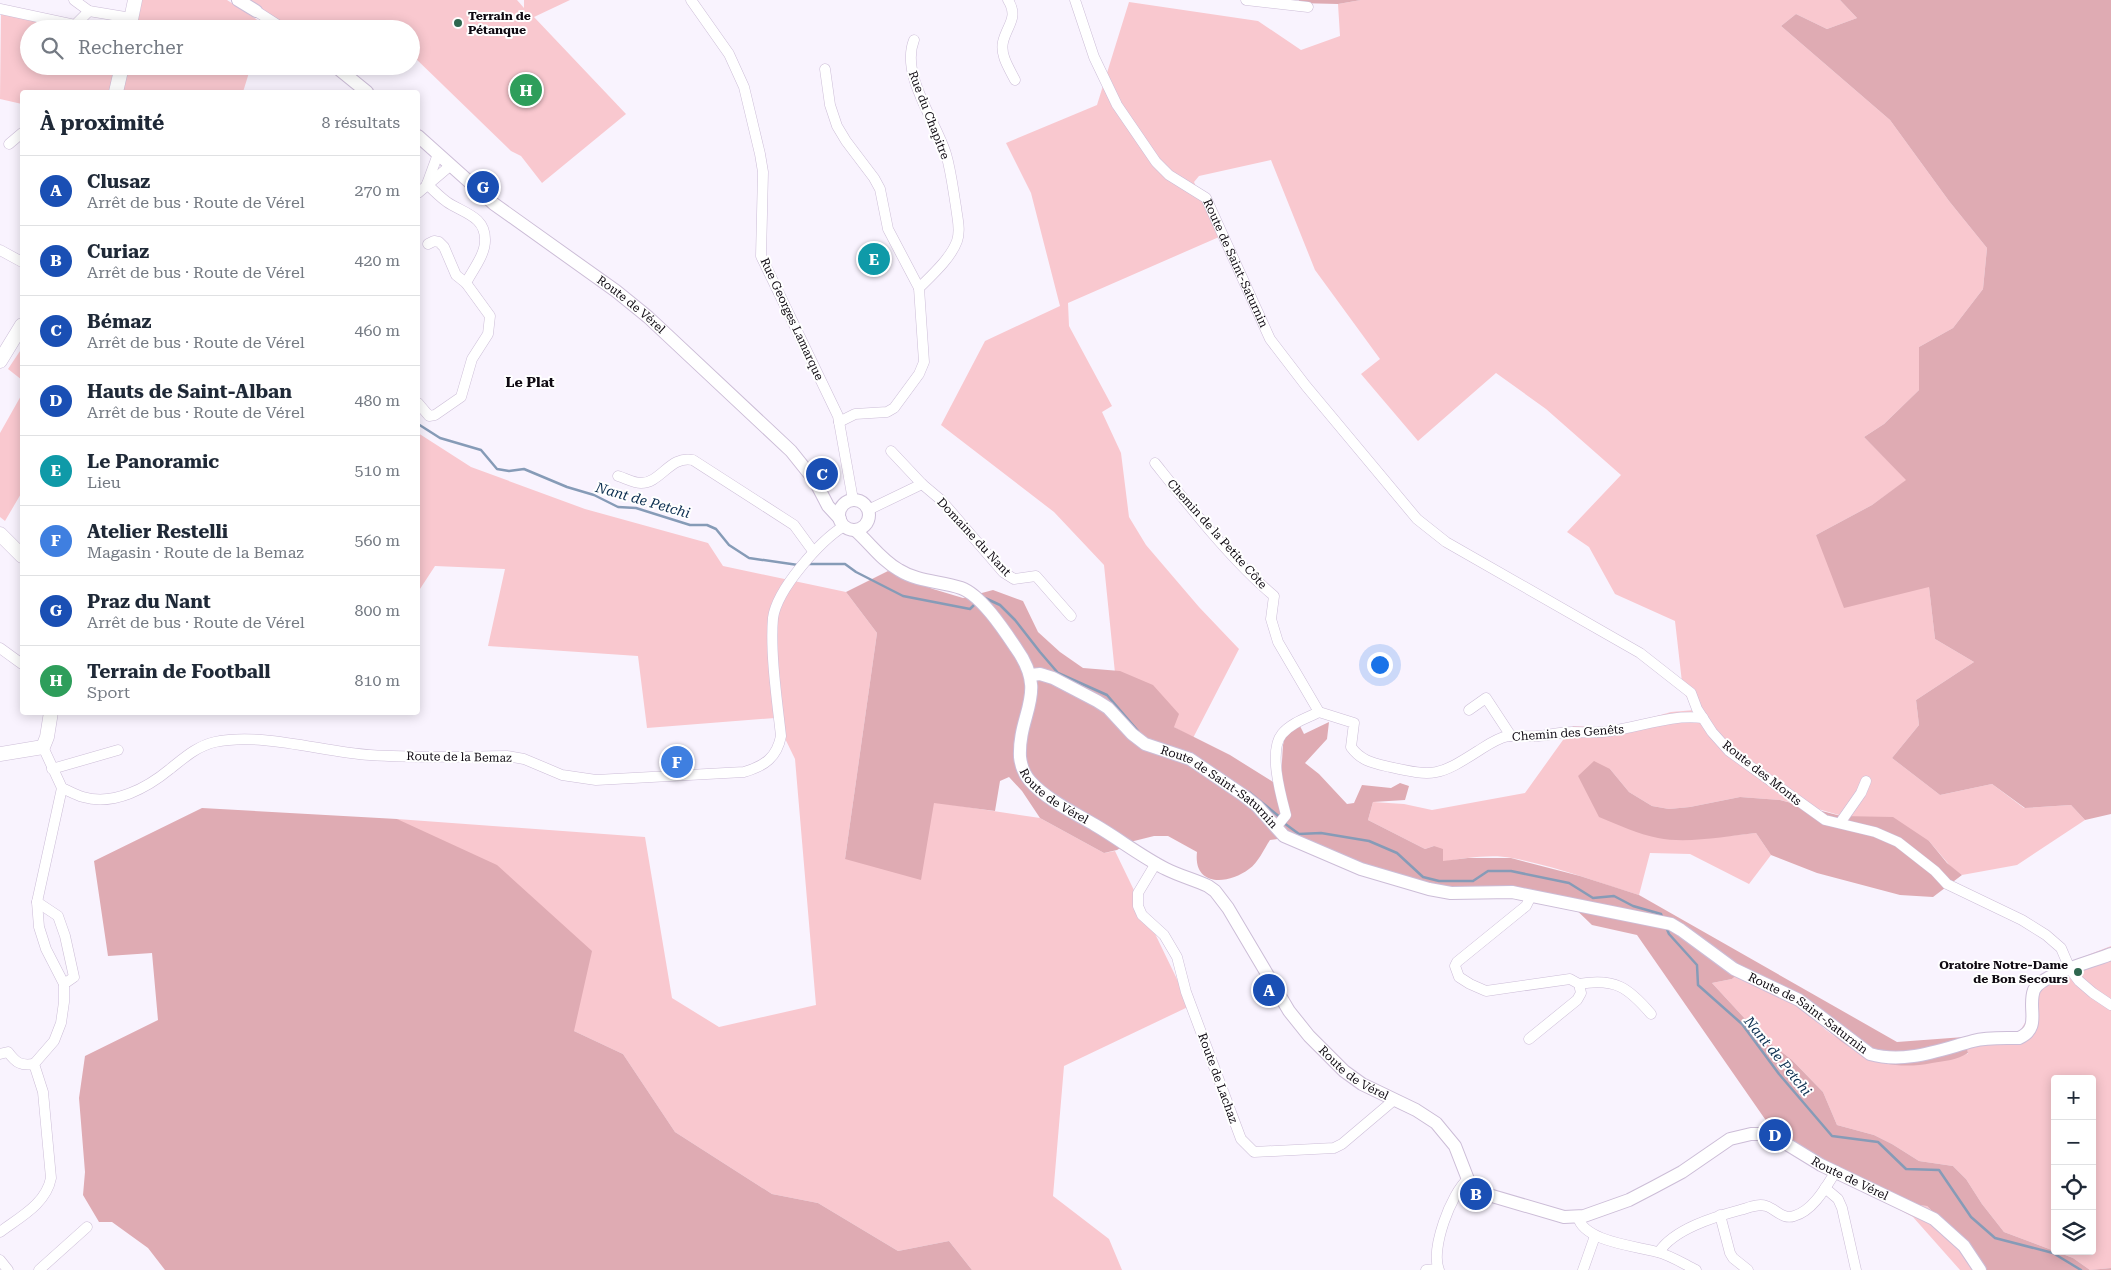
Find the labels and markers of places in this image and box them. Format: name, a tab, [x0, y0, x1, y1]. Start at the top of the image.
place label: Terrain de Pétanque	[468, 9, 531, 37]
marker: Terrain de Pétanque	[452, 17, 464, 29]
pin: H	[510, 71, 542, 109]
pin: G	[467, 168, 499, 206]
pin: E	[858, 240, 890, 278]
pin: C	[806, 455, 838, 493]
pin: F	[661, 743, 693, 781]
place label: Oratoire Notre-Dame de Bon Secours	[1939, 958, 2068, 986]
marker: Oratoire Notre-Dame de Bon Secours	[2072, 966, 2084, 978]
pin: A	[1253, 971, 1285, 1009]
pin: D	[1759, 1116, 1791, 1154]
pin: B	[1460, 1175, 1492, 1213]

